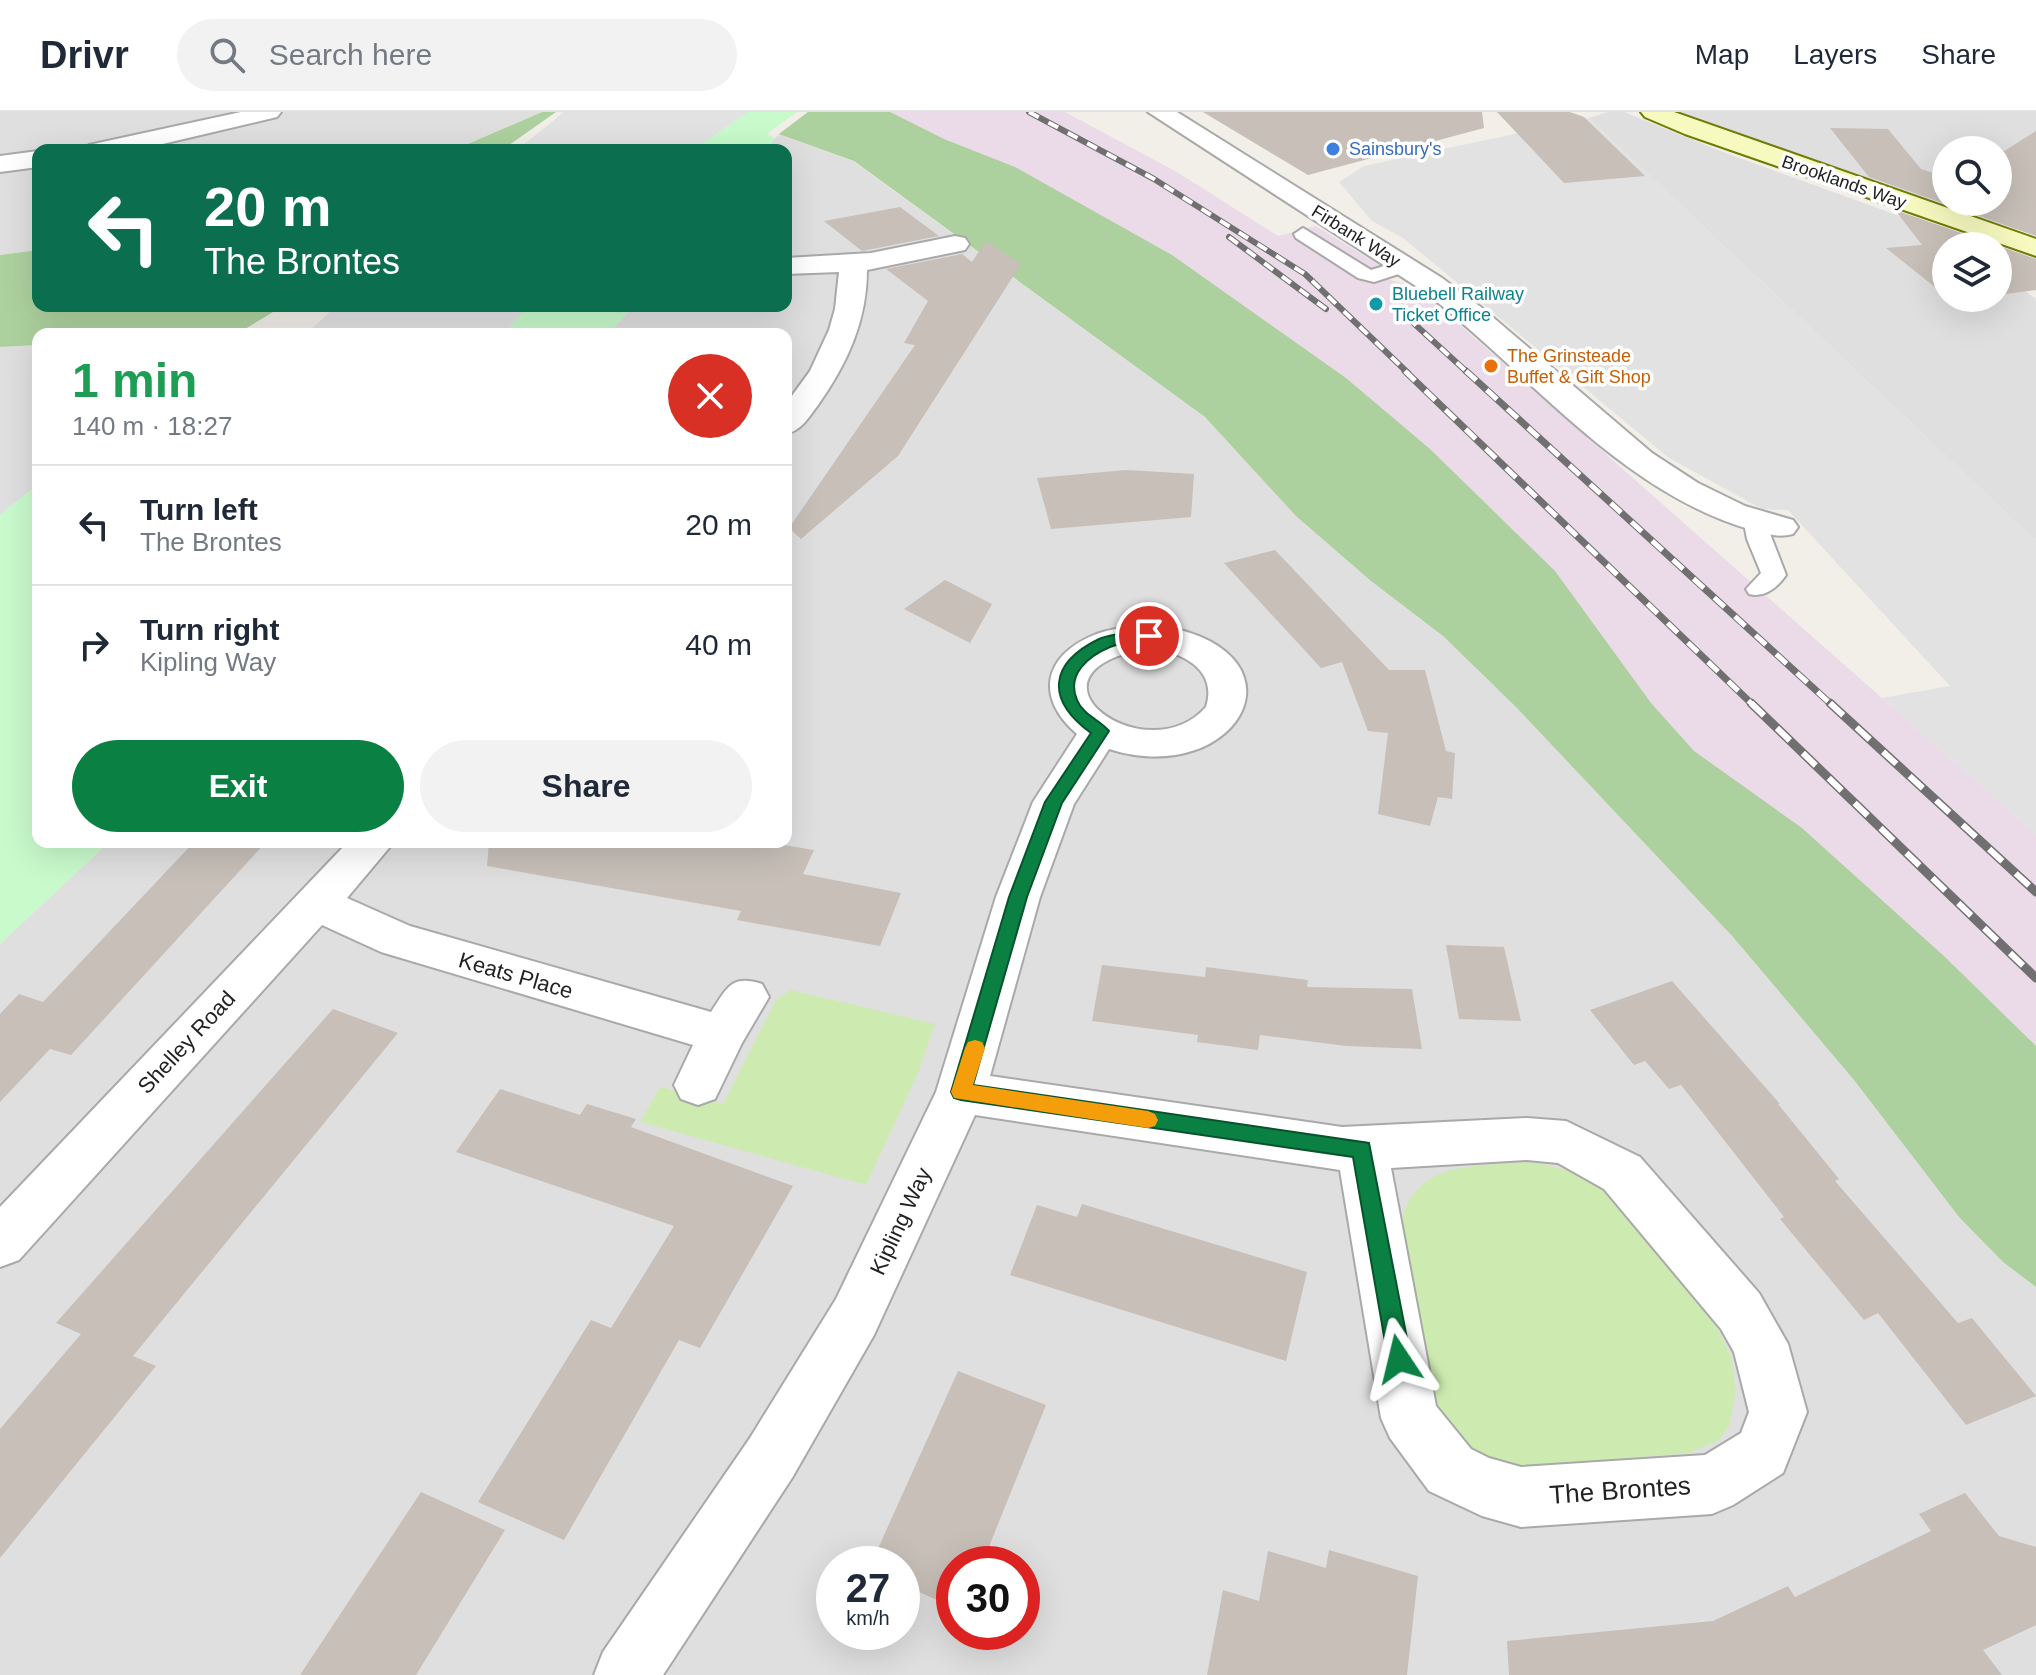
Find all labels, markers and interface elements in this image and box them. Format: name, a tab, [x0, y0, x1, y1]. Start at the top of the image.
search box	[177, 19, 737, 91]
icon: search	[205, 33, 249, 77]
text: Drivr	[40, 34, 129, 76]
text: Search here	[269, 38, 432, 71]
text: Map	[1695, 39, 1749, 70]
text: Layers	[1793, 39, 1877, 70]
text: Share	[1921, 39, 1996, 70]
map controls	[1932, 136, 2012, 312]
button: search	[1932, 136, 2012, 216]
place label: Sainsbury's	[1349, 139, 1441, 159]
marker: Sainsbury's	[1324, 140, 1342, 158]
street label: Brooklands Way	[1779, 151, 1909, 213]
text: 20 m	[204, 175, 332, 238]
icon: left	[72, 176, 176, 280]
street label: Firbank Way	[1308, 201, 1404, 271]
button: layers	[1932, 232, 2012, 312]
text: The Brontes	[204, 241, 400, 282]
place label: Bluebell Railway Ticket Office	[1392, 284, 1524, 325]
marker: Bluebell Railway Ticket Office	[1367, 295, 1385, 313]
place label: The Grinsteade Buffet & Gift Shop	[1507, 346, 1651, 387]
text: 1 min	[72, 354, 197, 407]
button: close	[668, 354, 752, 438]
marker: The Grinsteade Buffet & Gift Shop	[1482, 357, 1500, 375]
text: 140 m · 18:27	[72, 411, 232, 441]
text: Turn left	[140, 493, 258, 526]
icon: left	[72, 503, 116, 547]
text: 20 m	[685, 508, 752, 541]
text: The Brontes	[140, 527, 282, 557]
pin	[1115, 602, 1183, 670]
text: Turn right	[140, 613, 279, 646]
icon: arrive	[1127, 614, 1171, 658]
icon: right	[72, 623, 116, 667]
text: 40 m	[685, 628, 752, 661]
text: Kipling Way	[140, 647, 276, 677]
button: Exit	[72, 740, 404, 832]
button: Share	[420, 740, 752, 832]
street label: Keats Place	[456, 947, 576, 1004]
street label: Shelley Road	[133, 986, 240, 1099]
street label: Kipling Way	[865, 1164, 936, 1279]
position arrow	[1357, 1317, 1441, 1401]
street label: The Brontes	[1548, 1470, 1692, 1510]
speed limit sign: 30	[936, 1546, 1040, 1650]
text: 27	[846, 1566, 890, 1610]
text: km/h	[846, 1607, 890, 1629]

